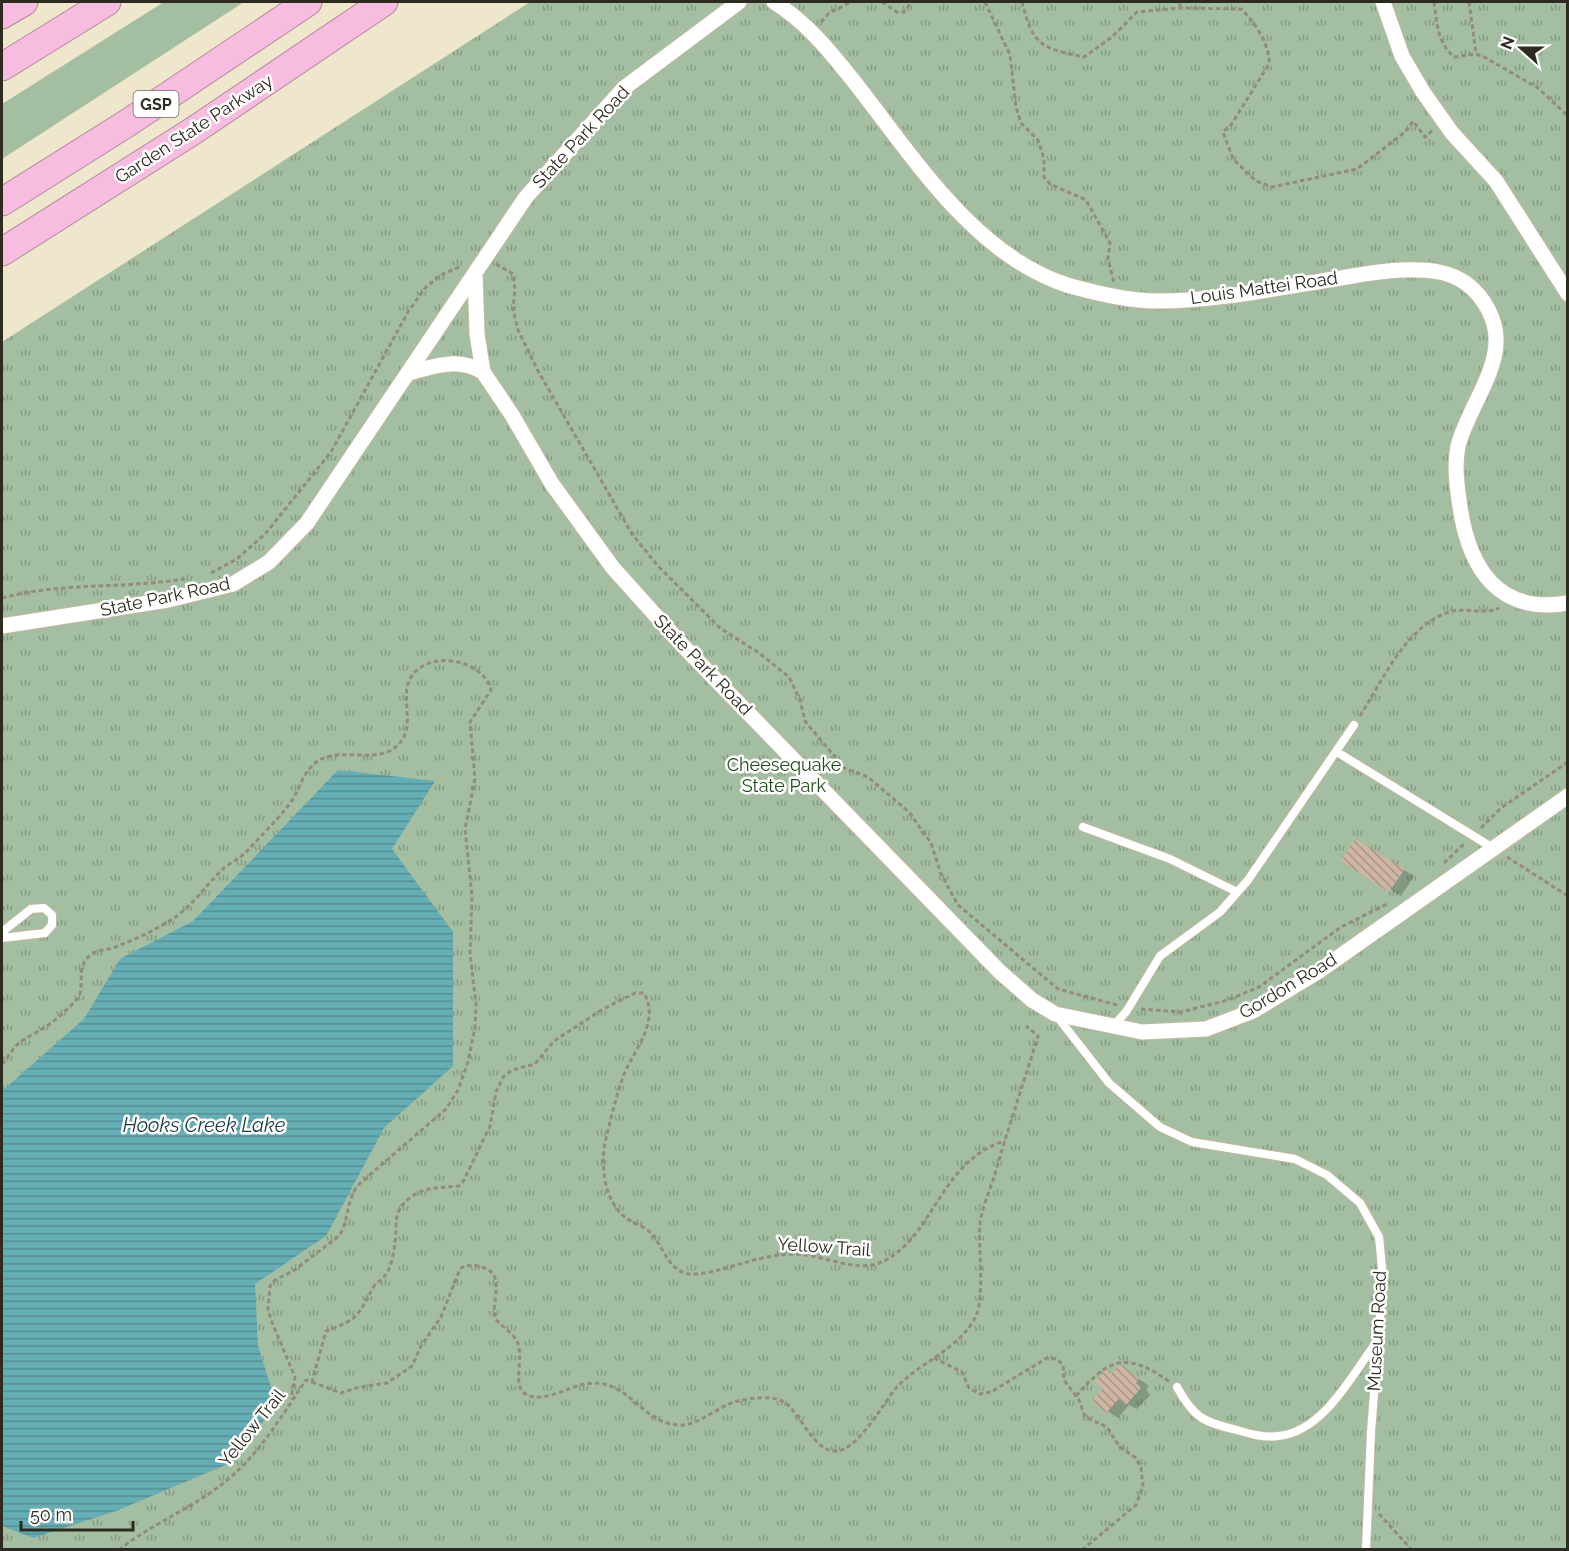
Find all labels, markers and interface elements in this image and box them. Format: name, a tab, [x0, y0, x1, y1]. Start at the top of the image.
north arrow	[1491, 18, 1551, 78]
text: N	[1496, 34, 1519, 52]
street label: Garden State Parkway	[111, 70, 277, 187]
street label: State Park Road	[528, 81, 633, 192]
road number: GSP	[134, 91, 178, 117]
street label: Louis Mattei Road	[1189, 267, 1339, 308]
street label: State Park Road	[98, 573, 232, 621]
street label: State Park Road	[650, 610, 757, 719]
park label: Cheesequake State Park	[727, 754, 842, 796]
street label: Gordon Road	[1235, 948, 1340, 1023]
water label: Hooks Creek Lake	[123, 1113, 286, 1137]
street label: Yellow Trail	[777, 1233, 871, 1260]
street label: Museum Road	[1363, 1270, 1390, 1392]
street label: Yellow Trail	[214, 1385, 289, 1471]
scale bar	[21, 1494, 134, 1532]
text: 50 m	[30, 1504, 72, 1525]

